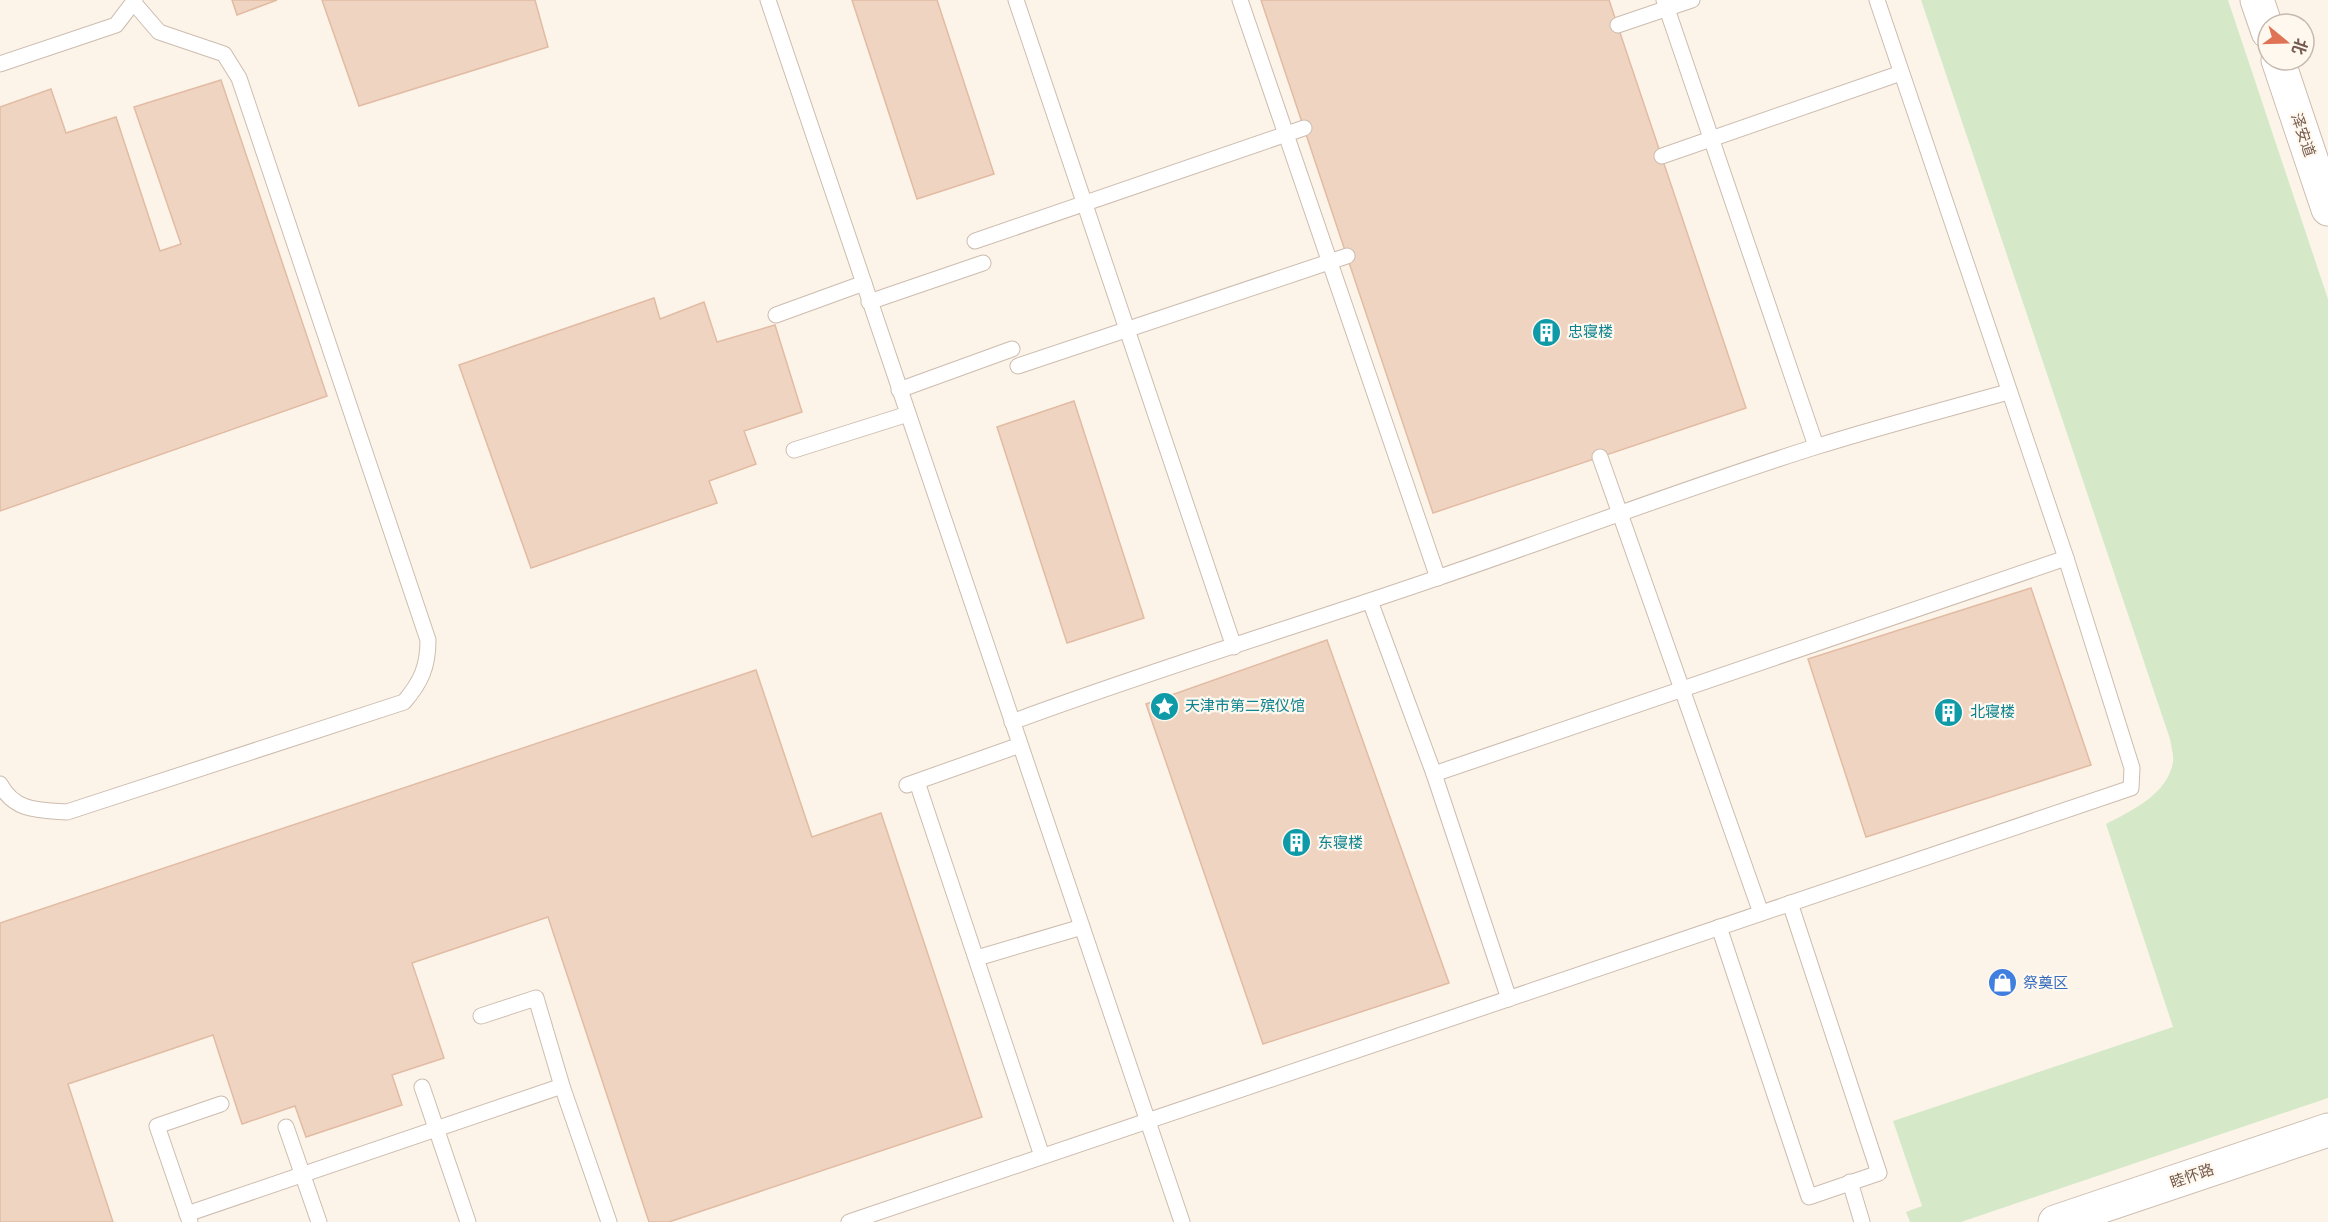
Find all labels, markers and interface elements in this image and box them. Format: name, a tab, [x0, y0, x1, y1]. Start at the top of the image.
north arrow	[2256, 12, 2316, 72]
text: 北	[2288, 36, 2312, 58]
street label: 泽安道	[2287, 110, 2320, 159]
building icon: 忠寝楼	[1531, 316, 1563, 348]
place label: 忠寝楼	[1568, 322, 1613, 341]
place icon: 天津市第二殡仪馆	[1148, 690, 1180, 722]
place label: 天津市第二殡仪馆	[1185, 696, 1305, 715]
building icon: 北寝楼	[1933, 696, 1965, 728]
place label: 北寝楼	[1970, 702, 2015, 721]
building icon: 东寝楼	[1281, 827, 1313, 859]
place label: 东寝楼	[1318, 833, 1363, 852]
shop icon: 祭奠区	[1986, 967, 2018, 999]
place label: 祭奠区	[2023, 973, 2068, 992]
street label: 睦怀路	[2167, 1159, 2216, 1192]

